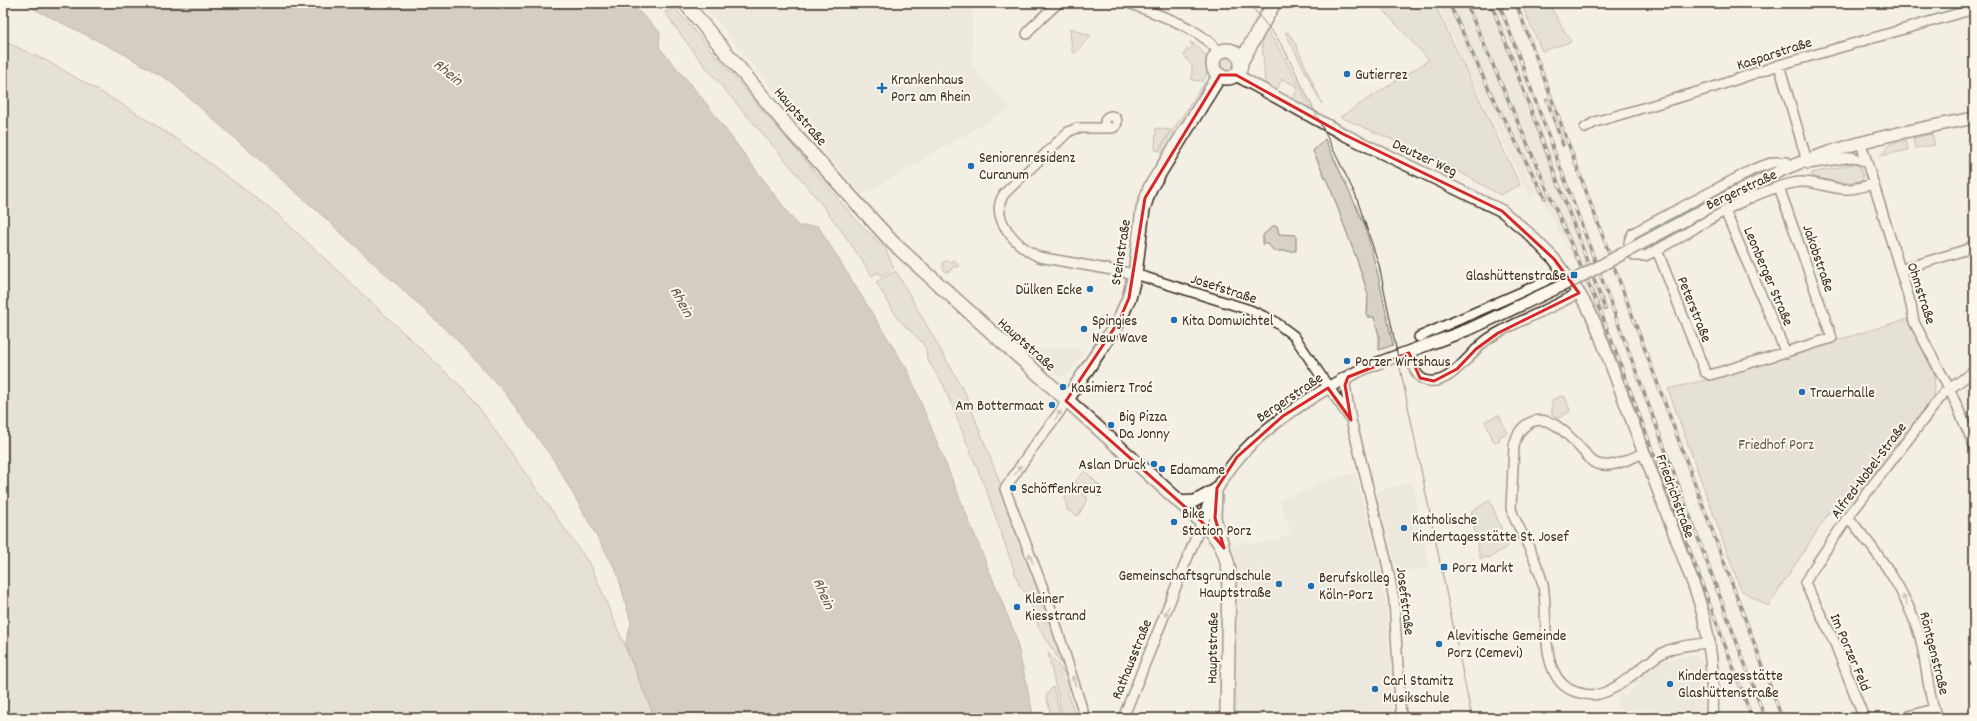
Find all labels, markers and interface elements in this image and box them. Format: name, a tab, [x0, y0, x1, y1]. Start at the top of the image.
street label: Kasparstraße	[1734, 32, 1815, 77]
water label: Rhein	[428, 54, 468, 92]
place label: Gutierrez	[1355, 65, 1408, 87]
marker: Gutierrez	[1342, 69, 1352, 79]
place label: Krankenhaus Porz am Rhein	[891, 70, 970, 109]
marker: Krankenhaus Porz am Rhein	[876, 82, 888, 94]
street label: Hauptstraße	[768, 83, 832, 152]
street label: Deutzer Weg	[1388, 134, 1460, 183]
place label: Seniorenresidenz Curanum	[979, 148, 1075, 187]
marker: Seniorenresidenz Curanum	[966, 161, 976, 171]
street label: Bergerstraße	[1703, 165, 1781, 217]
street label: Steinstraße	[1106, 217, 1138, 287]
street label: Jakobstraße	[1795, 222, 1839, 296]
street label: Leonberger Straße	[1736, 224, 1798, 330]
street label: Ohmstraße	[1900, 260, 1941, 328]
place label: Glashüttenstraße	[1465, 266, 1566, 288]
street label: Josefstraße	[1187, 269, 1260, 311]
marker: Glashüttenstraße	[1569, 270, 1579, 280]
street label: Peterstraße	[1670, 274, 1716, 346]
place label: Dülken Ecke	[1016, 280, 1082, 302]
water label: Rhein	[663, 282, 699, 323]
marker: Dülken Ecke	[1085, 284, 1095, 294]
place label: Spingies New Wave	[1092, 311, 1148, 350]
place label: Kita Domwichtel	[1182, 311, 1274, 333]
street label: Hauptstraße	[992, 313, 1060, 378]
marker: Kita Domwichtel	[1169, 315, 1179, 325]
marker: Spingies New Wave	[1079, 324, 1089, 334]
place label: Porzer Wirtshaus	[1355, 352, 1451, 374]
marker: Porzer Wirtshaus	[1342, 356, 1352, 366]
street label: Bergerstraße	[1252, 368, 1328, 429]
place label: Kasimierz Troć	[1071, 378, 1153, 400]
marker: Kasimierz Troć	[1058, 382, 1068, 392]
place label: Trauerhalle	[1810, 383, 1875, 405]
marker: Trauerhalle	[1797, 387, 1807, 397]
place label: Am Bottermaat	[955, 396, 1044, 418]
marker: Am Bottermaat	[1047, 400, 1057, 410]
place label: Big Pizza Da Jonny	[1119, 407, 1170, 446]
one-way arrow	[1054, 410, 1062, 420]
street label: Alfred-Nobel-Straße	[1826, 418, 1913, 524]
marker: Big Pizza Da Jonny	[1106, 420, 1116, 430]
park label: Friedhof Porz	[1738, 435, 1814, 457]
street label: Friedrichstraße	[1649, 452, 1700, 542]
place label: Aslan Druck	[1079, 455, 1146, 477]
marker: Aslan Druck	[1149, 459, 1159, 469]
place label: Edamame	[1170, 460, 1226, 482]
one-way arrow	[1014, 464, 1022, 475]
marker: Edamame	[1157, 464, 1167, 474]
place label: Schöffenkreuz	[1021, 479, 1102, 501]
marker: Schöffenkreuz	[1008, 483, 1018, 493]
place label: Bike Station Porz	[1182, 504, 1252, 543]
place label: Katholische Kindertagesstätte St. Josef	[1412, 510, 1569, 549]
marker: Bike Station Porz	[1169, 517, 1179, 527]
marker: Katholische Kindertagesstätte St. Josef	[1399, 523, 1409, 533]
one-way arrow	[1028, 551, 1034, 563]
place label: Porz Markt	[1452, 558, 1514, 580]
marker: Porz Markt	[1439, 562, 1449, 572]
place label: Gemeinschaftsgrundschule Hauptstraße	[1118, 566, 1271, 605]
street label: Josefstraße	[1389, 566, 1419, 637]
place label: Berufskolleg Köln-Porz	[1319, 568, 1389, 607]
water label: Rhein	[806, 575, 840, 614]
marker: Gemeinschaftsgrundschule Hauptstraße	[1274, 579, 1284, 589]
marker: Berufskolleg Köln-Porz	[1306, 581, 1316, 591]
place label: Kleiner Kiesstrand	[1025, 589, 1086, 628]
one-way arrow	[1902, 594, 1909, 605]
marker: Kleiner Kiesstrand	[1012, 602, 1022, 612]
one-way arrow	[1163, 605, 1169, 617]
street label: Im Porzer Feld	[1823, 610, 1875, 695]
street label: Röntgenstraße	[1912, 610, 1954, 698]
street label: Hauptstraße	[1202, 612, 1226, 684]
street label: Rathausstraße	[1107, 616, 1159, 703]
place label: Alevitische Gemeinde Porz (Cemevi)	[1447, 626, 1567, 665]
marker: Alevitische Gemeinde Porz (Cemevi)	[1434, 639, 1444, 649]
place label: Kindertagesstätte Glashüttenstraße	[1678, 666, 1783, 705]
place label: Carl Stamitz Musikschule	[1383, 671, 1454, 710]
one-way arrow	[1071, 674, 1077, 686]
marker: Kindertagesstätte Glashüttenstraße	[1665, 679, 1675, 689]
marker: Carl Stamitz Musikschule	[1370, 684, 1380, 694]

